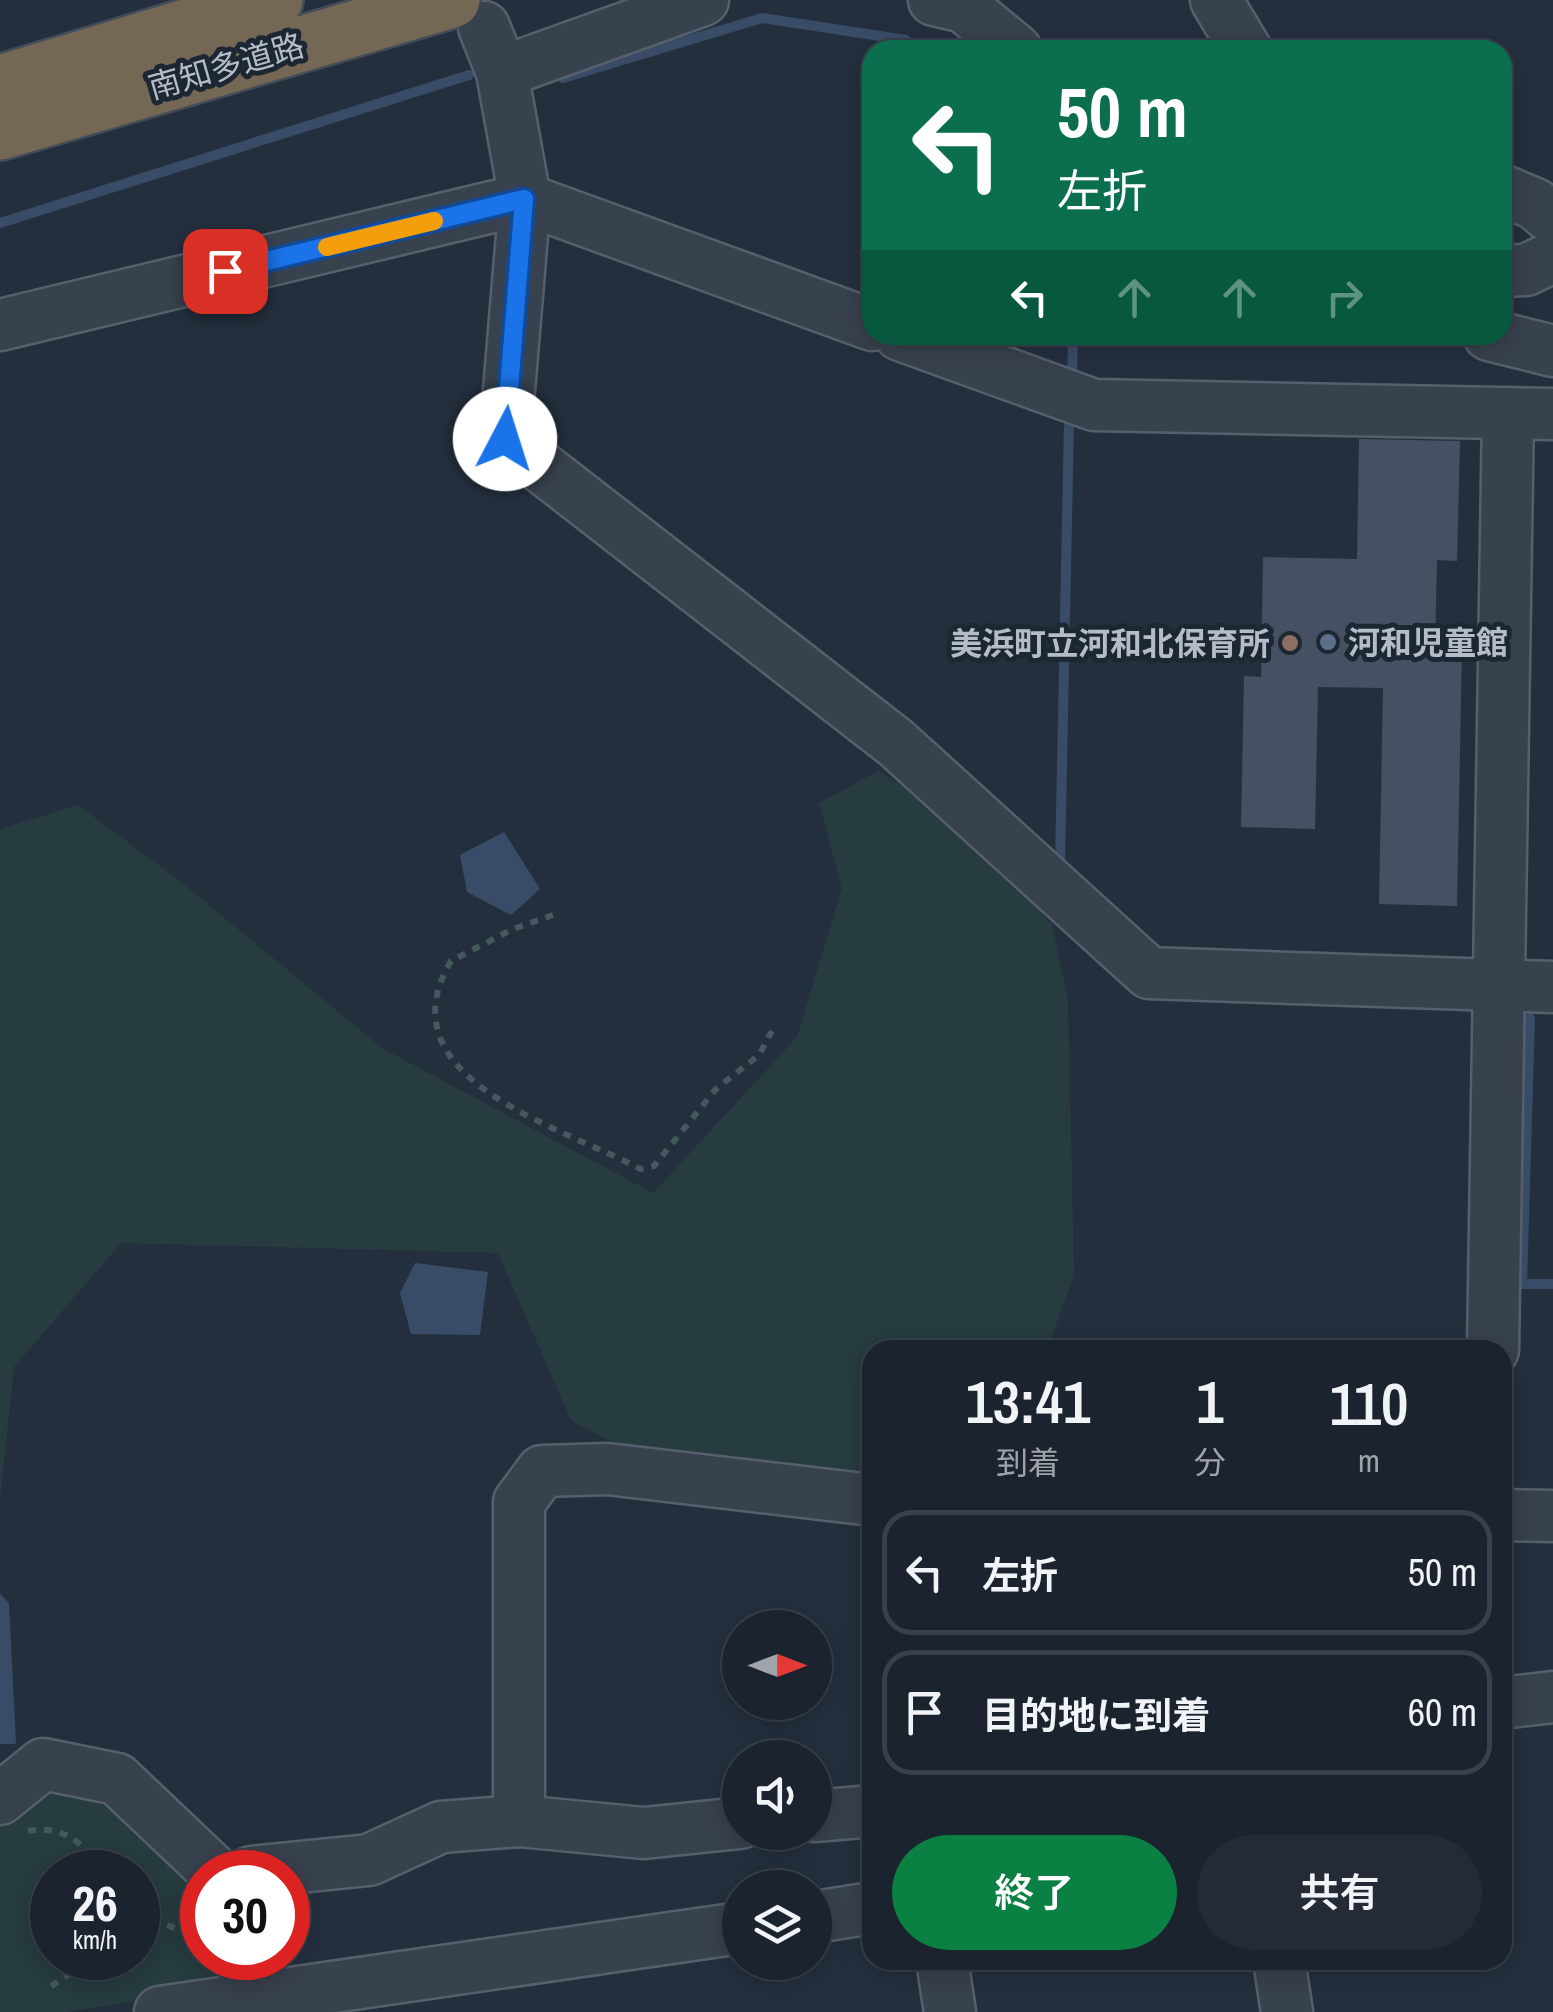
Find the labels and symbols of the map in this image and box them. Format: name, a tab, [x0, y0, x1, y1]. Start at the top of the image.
street label: 南知多道路	[143, 23, 309, 109]
pin	[183, 229, 268, 314]
position arrow	[453, 387, 557, 491]
place label: 河和児童館	[1348, 621, 1508, 664]
place label: 美浜町立河和北保育所	[950, 622, 1270, 665]
marker: 河和児童館	[1317, 631, 1339, 653]
marker: 美浜町立河和北保育所	[1279, 632, 1301, 654]
north arrow	[722, 1610, 832, 1720]
speed limit sign: 30	[180, 1850, 310, 1980]

